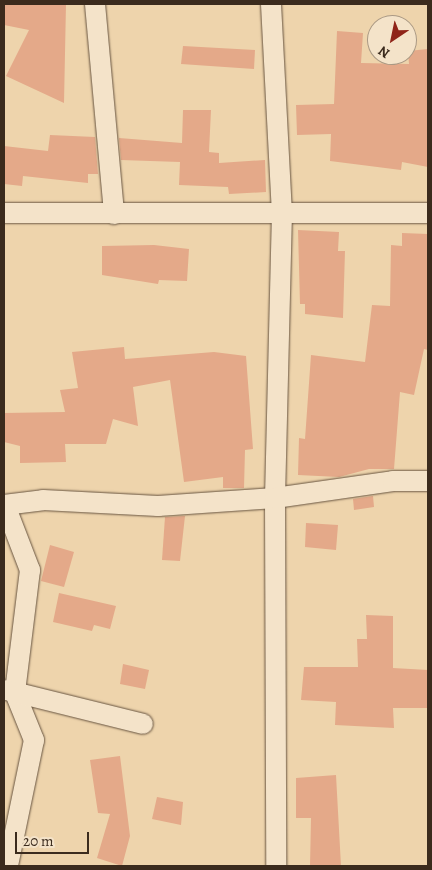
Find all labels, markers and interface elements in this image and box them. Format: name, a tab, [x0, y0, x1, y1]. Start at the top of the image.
north arrow	[367, 15, 417, 65]
text: N	[374, 41, 393, 63]
scale bar	[18, 822, 91, 854]
text: 20 m	[23, 831, 54, 851]

